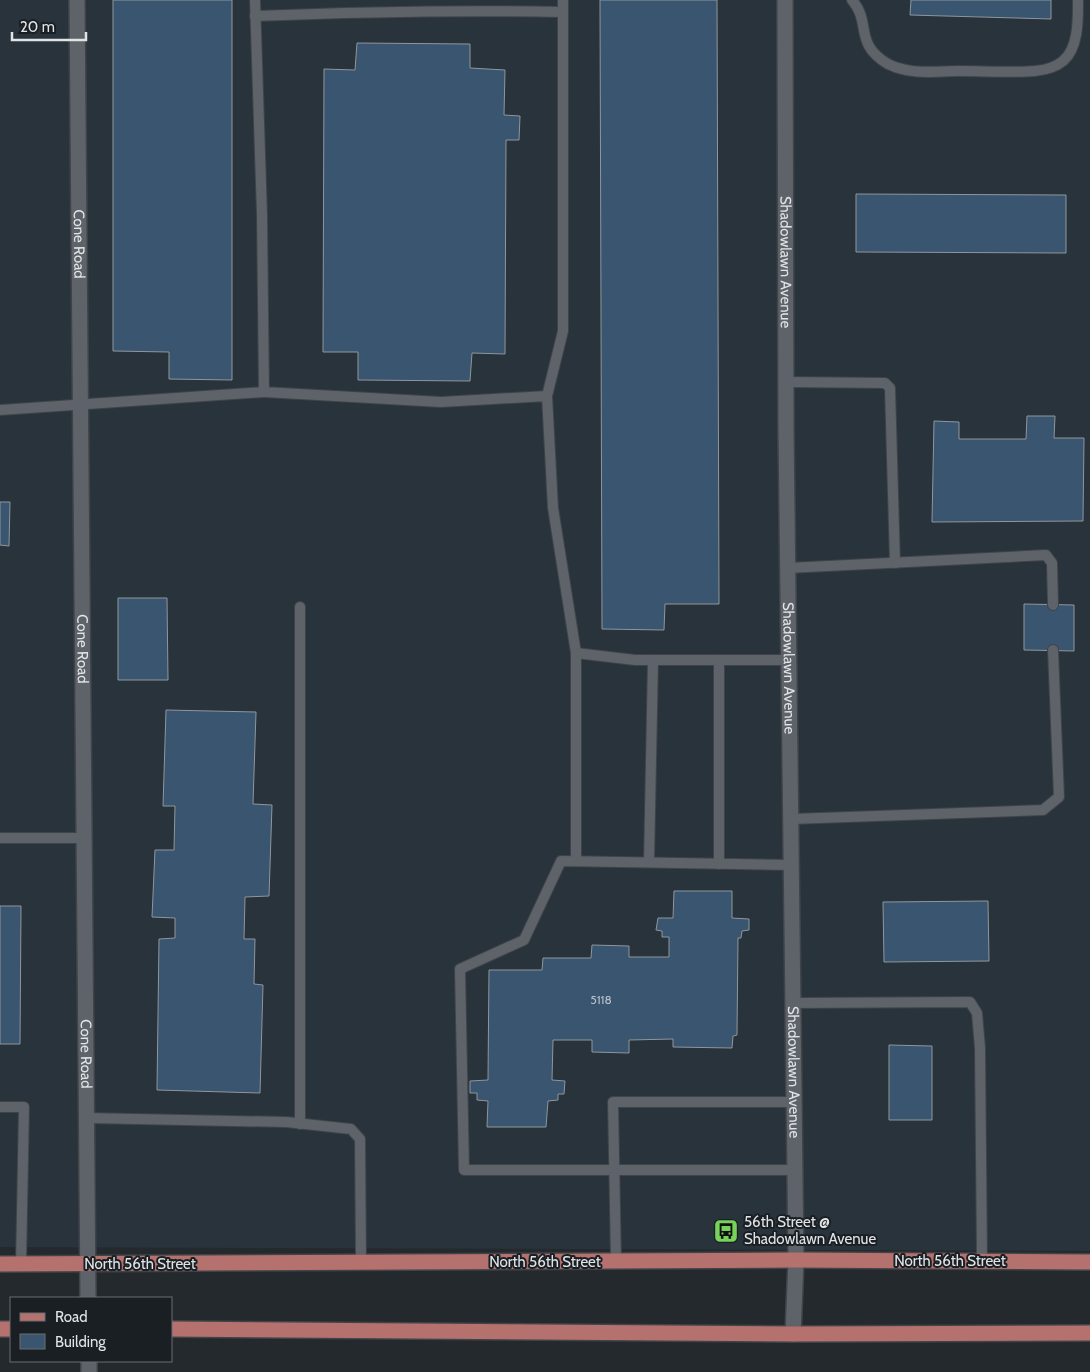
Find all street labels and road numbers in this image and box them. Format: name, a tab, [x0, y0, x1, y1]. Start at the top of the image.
street label: Shadowlawn Avenue	[776, 196, 795, 328]
street label: Cone Road	[70, 209, 88, 279]
street label: Shadowlawn Avenue	[779, 602, 799, 735]
street label: Cone Road	[73, 614, 92, 684]
street label: Shadowlawn Avenue	[784, 1006, 804, 1138]
street label: Cone Road	[77, 1019, 95, 1089]
street label: North 56th Street	[894, 1252, 1006, 1270]
street label: North 56th Street	[489, 1253, 601, 1271]
street label: North 56th Street	[84, 1255, 196, 1273]

